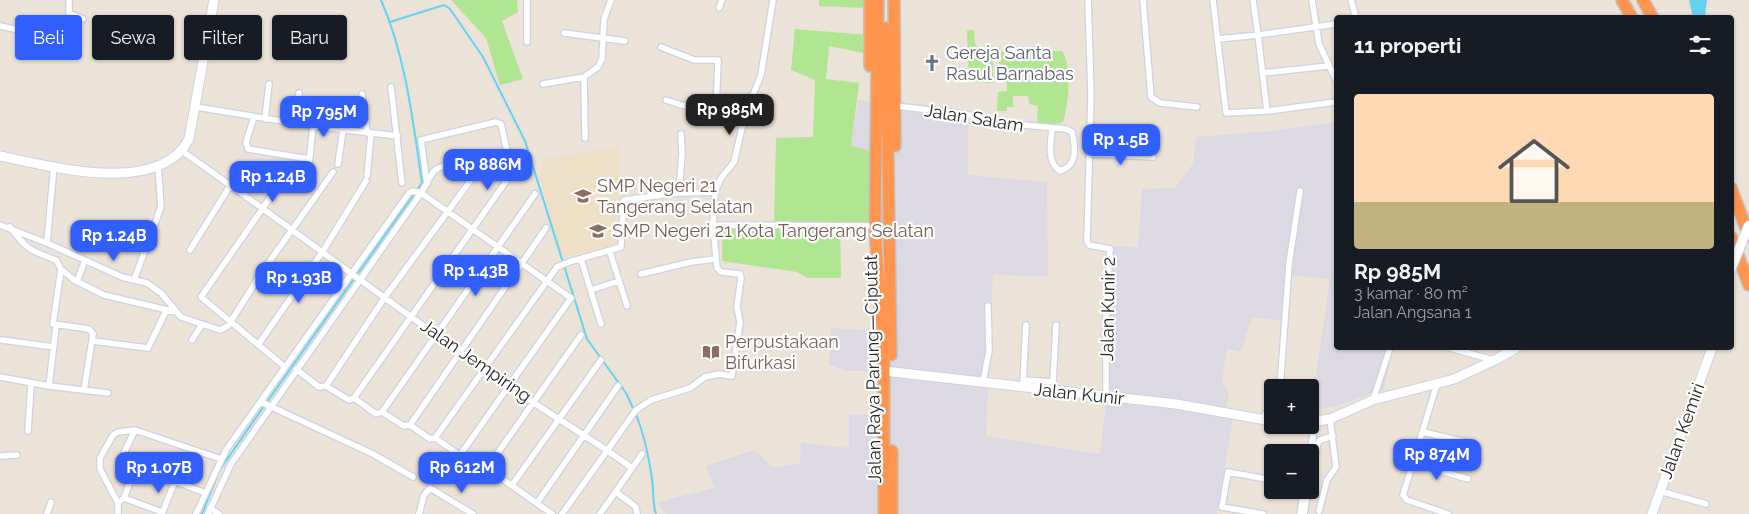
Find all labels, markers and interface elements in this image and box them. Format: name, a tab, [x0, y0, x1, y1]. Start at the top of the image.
chip: Beli	[15, 15, 82, 60]
chip: Sewa	[92, 15, 174, 60]
chip: Filter	[184, 15, 262, 60]
chip: Baru	[272, 15, 347, 60]
icon: filters	[1686, 31, 1714, 59]
text: 11 properti	[1354, 33, 1461, 58]
place label: Gereja Santa Rasul Barnabas	[946, 42, 1074, 84]
church icon: Gereja Santa Rasul Barnabas	[922, 53, 942, 73]
pin: Rp 985M	[684, 94, 776, 136]
pin: Rp 795M	[278, 96, 370, 138]
street label: Jalan Salam	[923, 99, 1025, 136]
text: Rp 985M	[697, 100, 763, 119]
text: Rp 795M	[291, 102, 357, 121]
pin: Rp 1.5B	[1075, 124, 1167, 166]
icon: home	[1489, 126, 1579, 216]
text: Rp 1.5B	[1093, 130, 1149, 149]
pin: Rp 886M	[442, 148, 534, 191]
text: Rp 886M	[454, 155, 522, 174]
pin: Rp 1.24B	[221, 160, 325, 203]
text: Rp 1.24B	[240, 167, 306, 186]
place label: SMP Negeri 21 Tangerang Selatan	[597, 175, 753, 217]
school or university icon: SMP Negeri 21 Tangerang Selatan	[573, 186, 593, 206]
pin: Rp 1.24B	[62, 220, 166, 262]
place label: SMP Negeri 21 Kota Tangerang Selatan	[612, 220, 934, 241]
school or university icon: SMP Negeri 21 Kota Tangerang Selatan	[588, 221, 608, 241]
text: Rp 1.24B	[81, 226, 147, 245]
pin: Rp 1.43B	[424, 254, 528, 297]
street label: Jalan Raya Parung—Ciputat	[860, 254, 885, 484]
street label: Jalan Kunir 2	[1096, 257, 1119, 361]
text: Rp 985M	[1354, 259, 1441, 284]
text: Rp 1.43B	[444, 261, 509, 280]
pin: Rp 1.93B	[247, 262, 351, 304]
text: Rp 1.93B	[266, 268, 332, 287]
text: 3 kamar · 80 m²	[1354, 284, 1468, 303]
text: Jalan Angsana 1	[1354, 303, 1472, 322]
street label: Jalan Jempiring	[417, 315, 536, 407]
place label: Perpustakaan Bifurkasi	[725, 331, 839, 373]
library icon: Perpustakaan Bifurkasi	[701, 342, 721, 362]
street label: Jalan Kunir	[1033, 378, 1126, 409]
map controls	[1264, 379, 1319, 499]
button: +	[1264, 379, 1319, 434]
street label: Jalan Kemiri	[1654, 380, 1709, 482]
pin: Rp 874M	[1391, 438, 1483, 481]
button: −	[1264, 444, 1319, 499]
text: Rp 874M	[1404, 445, 1470, 464]
pin: Rp 1.07B	[107, 452, 211, 494]
pin: Rp 612M	[416, 452, 508, 494]
text: Rp 1.07B	[126, 458, 192, 477]
text: Rp 612M	[429, 458, 495, 477]

